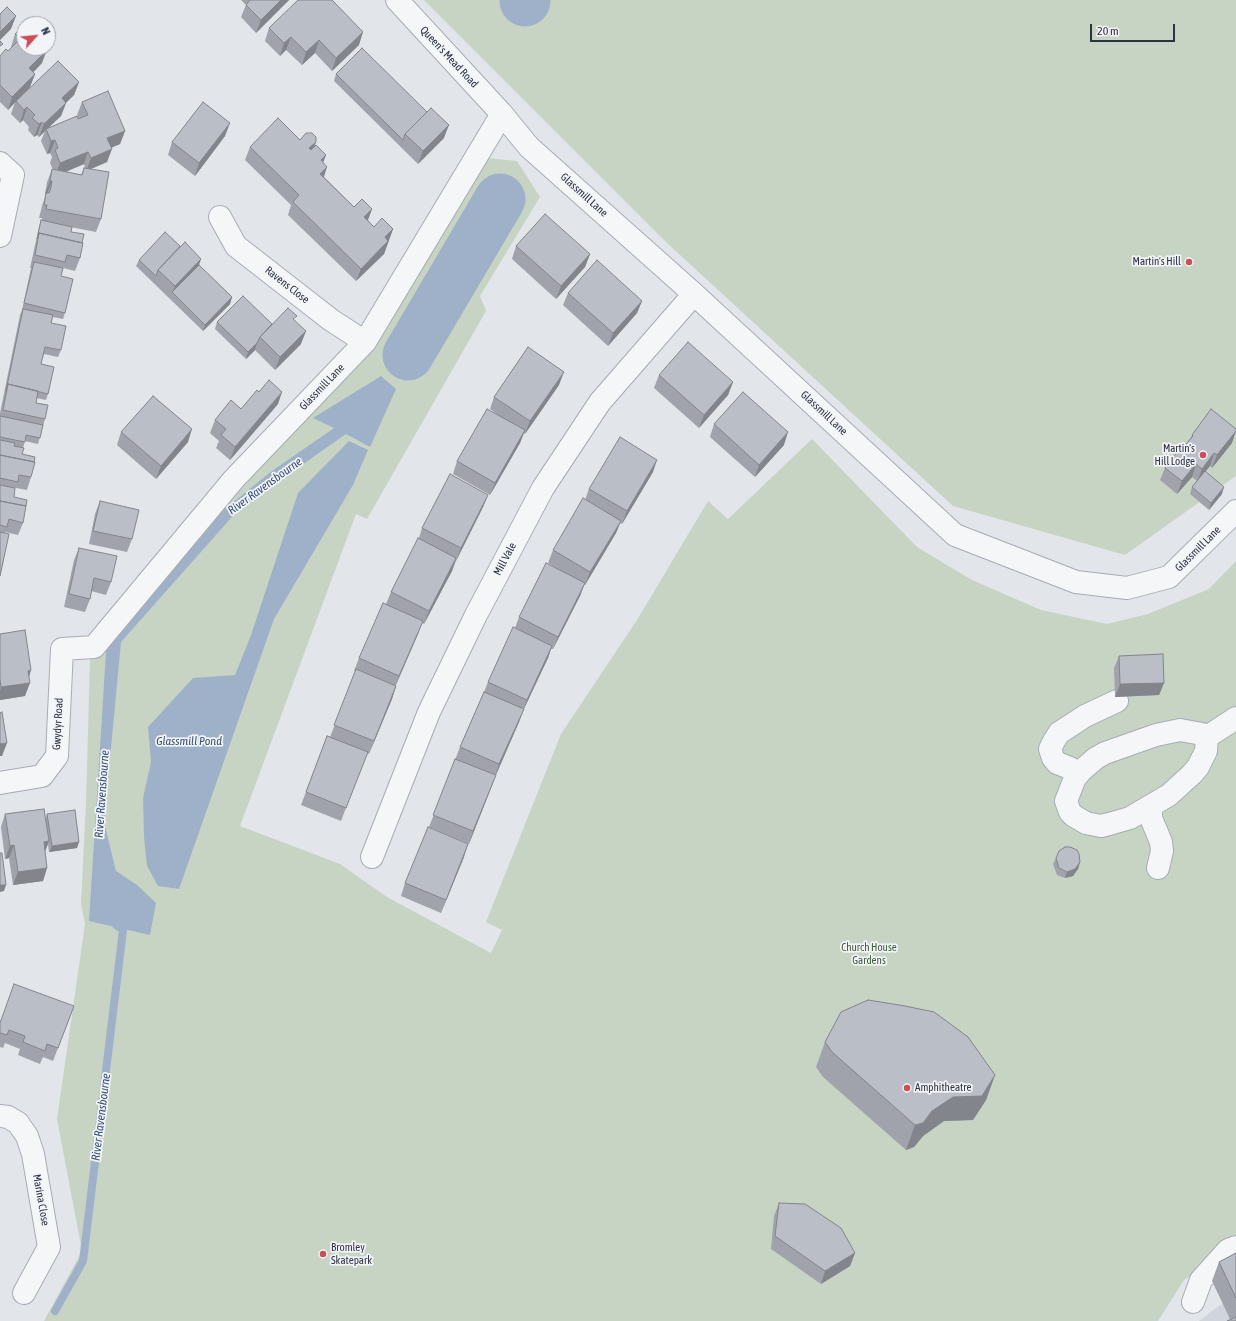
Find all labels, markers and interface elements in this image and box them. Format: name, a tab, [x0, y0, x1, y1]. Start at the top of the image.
north arrow	[16, 16, 56, 56]
scale bar	[1092, 16, 1177, 42]
street label: Queen's Mead Road	[417, 24, 481, 90]
text: 20 m	[1097, 24, 1119, 38]
text: N	[39, 25, 53, 37]
street label: Glassmill Lane	[558, 170, 610, 220]
place label: Martin's Hill	[1133, 255, 1181, 269]
marker: Martin's Hill	[1184, 257, 1194, 267]
street label: Ravens Close	[262, 264, 312, 306]
street label: Glassmill Lane	[297, 361, 347, 413]
street label: Glassmill Lane	[798, 388, 850, 438]
place label: Martin's Hill Lodge	[1155, 442, 1195, 468]
marker: Martin's Hill Lodge	[1198, 450, 1208, 460]
water label: River Ravensbourne	[225, 454, 305, 518]
street label: Glassmill Lane	[1172, 523, 1224, 575]
street label: Mill Vale	[491, 540, 519, 578]
street label: Gwydyr Road	[50, 698, 66, 750]
water label: Glassmill Pond	[156, 734, 222, 748]
water label: River Ravensbourne	[92, 750, 112, 838]
park label: Church House Gardens	[841, 941, 897, 967]
water label: River Ravensbourne	[88, 1072, 114, 1162]
place label: Amphitheatre	[915, 1081, 971, 1095]
marker: Amphitheatre	[902, 1083, 912, 1093]
street label: Marina Close	[30, 1173, 52, 1227]
place label: Bromley Skatepark	[331, 1241, 372, 1267]
marker: Bromley Skatepark	[318, 1249, 328, 1259]

